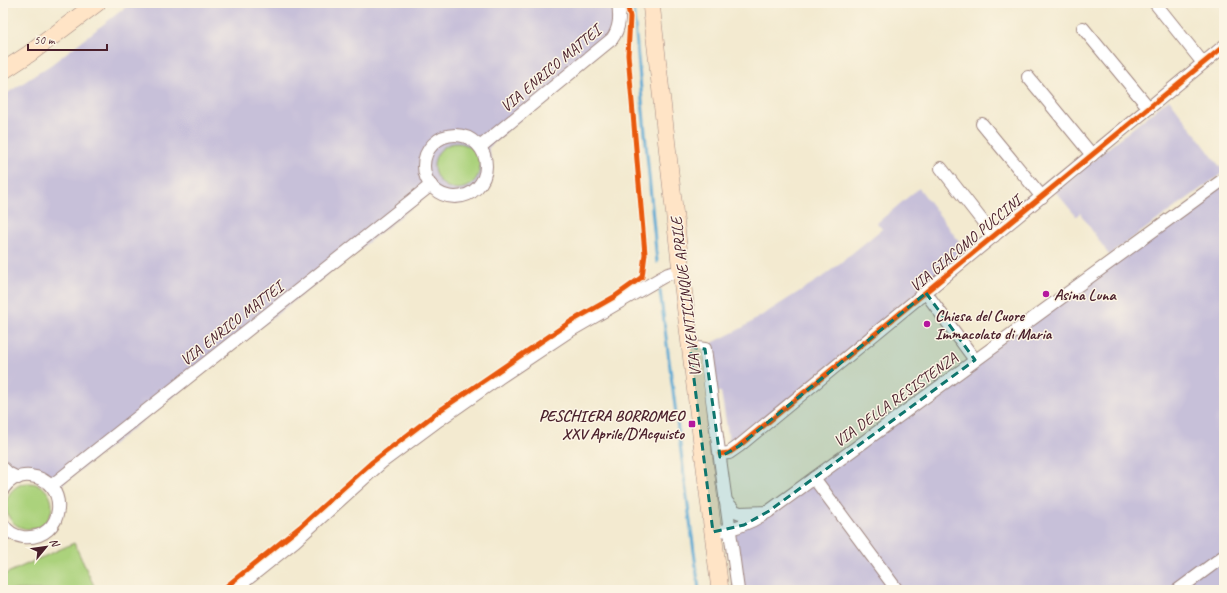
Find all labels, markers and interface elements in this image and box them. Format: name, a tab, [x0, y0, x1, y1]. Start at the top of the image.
street label: VIA ENRICO MATTEI	[496, 19, 608, 117]
scale bar	[28, 26, 107, 52]
text: 50 m	[34, 32, 56, 48]
street label: VIA GIACOMO PUCCINI	[906, 189, 1028, 296]
street label: VIA VENTICINQUE APRILE	[666, 213, 706, 378]
street label: VIA ENRICO MATTEI	[176, 275, 290, 370]
place label: Asina Luna	[1054, 285, 1118, 305]
marker: Asina Luna	[1041, 289, 1051, 299]
place label: Chiesa del Cuore Immacolato di Maria	[935, 306, 1053, 344]
marker: Chiesa del Cuore Immacolato di Maria	[922, 319, 932, 329]
street label: VIA DELLA RESISTENZA	[830, 348, 962, 451]
place label: PESCHIERA BORROMEO XXV Aprile/D'Acquisto	[539, 406, 686, 444]
marker: PESCHIERA BORROMEO XXV Aprile/D'Acquisto	[687, 419, 697, 429]
north arrow	[26, 527, 66, 567]
text: N	[47, 536, 64, 550]

